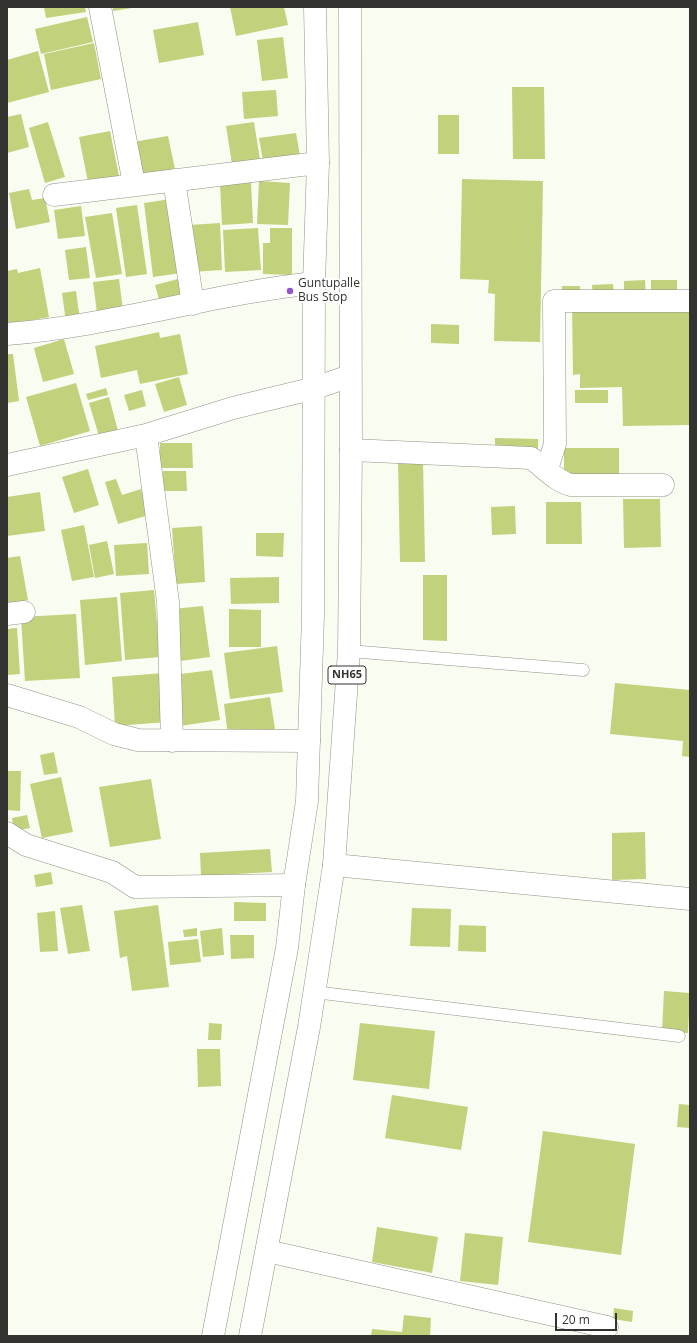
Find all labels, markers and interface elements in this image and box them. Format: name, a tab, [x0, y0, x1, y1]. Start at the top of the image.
place label: Guntupalle Bus Stop	[298, 277, 360, 305]
marker: Guntupalle Bus Stop	[285, 286, 295, 296]
road number: NH65	[328, 666, 366, 684]
scale bar	[557, 1305, 619, 1331]
text: 20 m	[562, 1311, 590, 1328]

